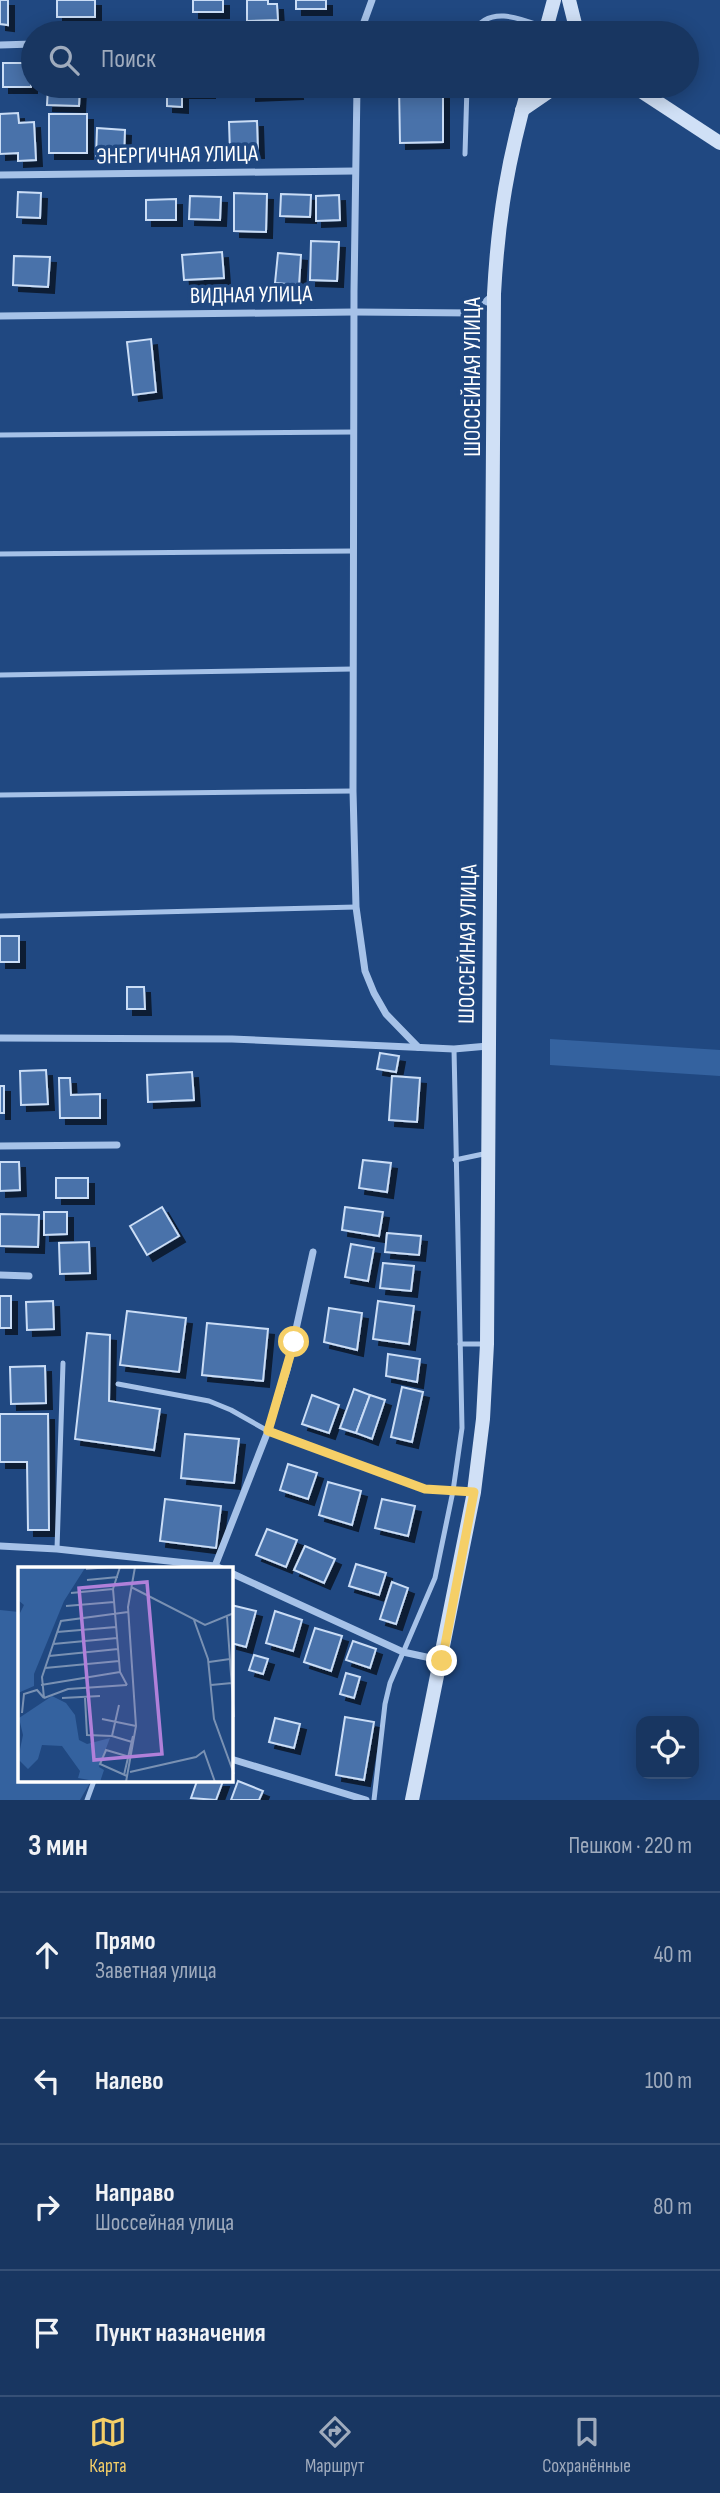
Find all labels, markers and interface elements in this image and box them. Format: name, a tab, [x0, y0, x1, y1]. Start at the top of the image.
search box	[21, 21, 699, 98]
icon: search	[45, 41, 83, 79]
text: Поиск	[101, 44, 156, 75]
street label: ЭНЕРГИЧНАЯ УЛИЦА	[96, 140, 258, 170]
street label: ВИДНАЯ УЛИЦА	[190, 280, 313, 310]
street label: ШОССЕЙНАЯ УЛИЦА	[459, 297, 487, 457]
street label: ШОССЕЙНАЯ УЛИЦА	[453, 864, 483, 1024]
route start	[278, 1326, 309, 1357]
inset map	[18, 1567, 233, 1783]
route end	[426, 1645, 457, 1676]
map controls	[636, 1716, 699, 1779]
button: locate	[636, 1716, 699, 1779]
text: 3 мин	[28, 1828, 88, 1864]
text: Пешком · 220 m	[568, 1832, 692, 1860]
text: Прямо	[95, 1926, 156, 1957]
icon: ahead	[28, 1936, 66, 1974]
text: 40 m	[654, 1941, 692, 1969]
text: Заветная улица	[95, 1957, 217, 1985]
icon: left	[28, 2062, 66, 2100]
text: Налево	[95, 2066, 164, 2097]
text: 100 m	[645, 2067, 692, 2095]
text: Направо	[95, 2178, 174, 2209]
icon: right	[28, 2188, 66, 2226]
text: 80 m	[653, 2193, 692, 2221]
text: Шоссейная улица	[95, 2209, 234, 2237]
icon: arrive	[28, 2314, 66, 2352]
text: Пункт назначения	[95, 2318, 266, 2349]
tab: Карта	[89, 2413, 127, 2478]
tab: Маршрут	[305, 2413, 364, 2478]
tab: Сохранённые	[542, 2413, 631, 2478]

